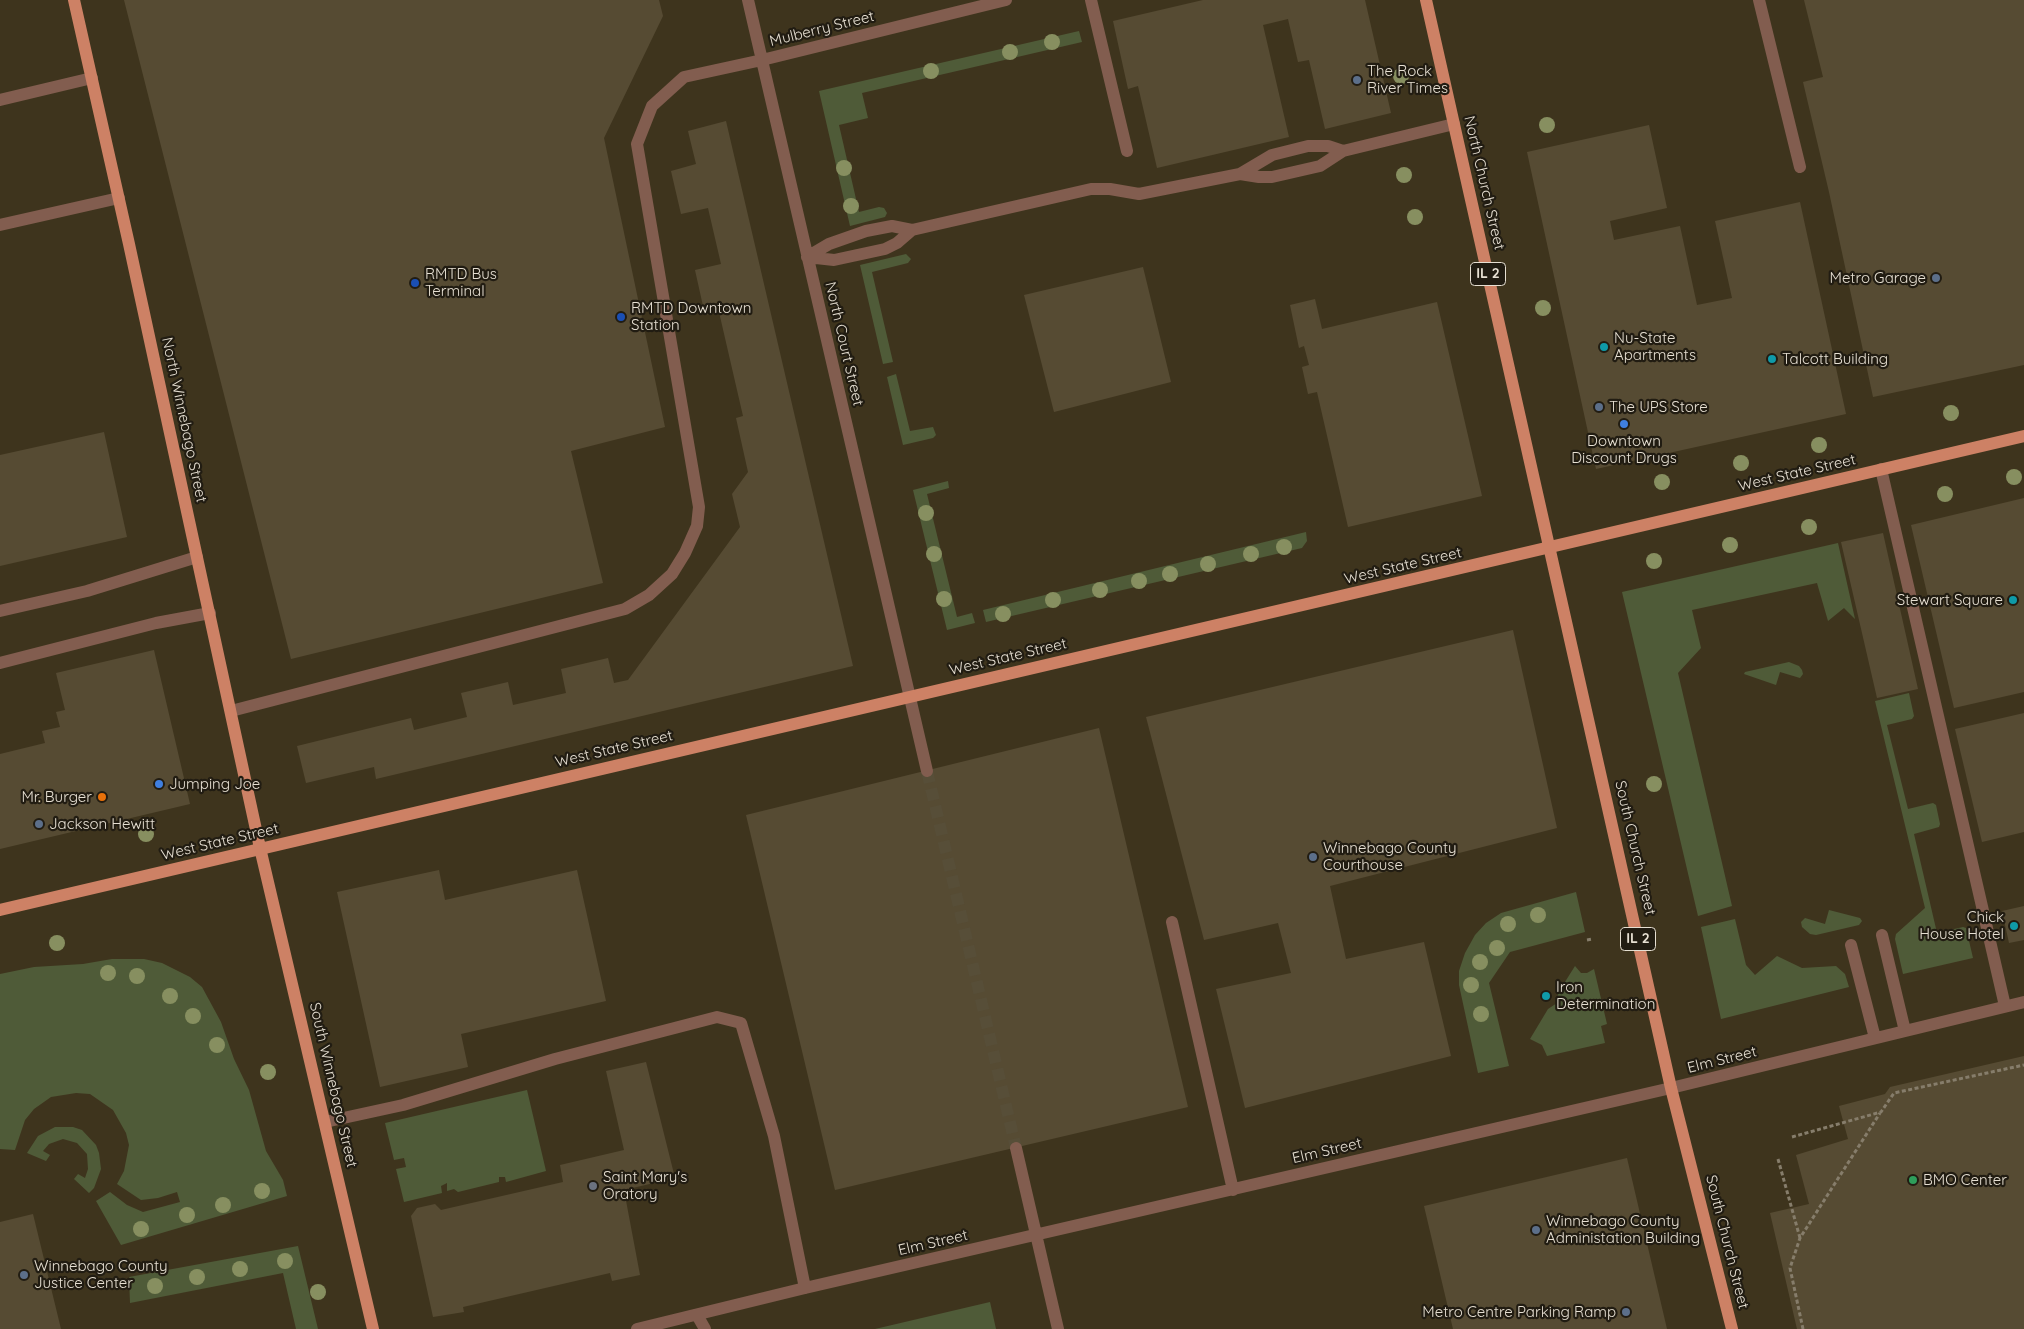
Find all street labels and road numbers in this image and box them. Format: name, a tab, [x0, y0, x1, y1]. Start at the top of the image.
street label: Mulberry Street	[768, 7, 876, 51]
street label: North Church Street	[1460, 114, 1508, 252]
road number: IL 2	[1470, 262, 1506, 286]
street label: North Court Street	[821, 280, 867, 408]
street label: North Winnebago Street	[158, 336, 210, 504]
street label: West State Street	[1736, 451, 1858, 495]
street label: West State Street	[1342, 544, 1464, 588]
street label: West State Street	[947, 635, 1069, 679]
street label: West State Street	[553, 727, 675, 771]
street label: South Church Street	[1611, 779, 1659, 917]
street label: West State Street	[159, 820, 281, 864]
road number: IL 2	[1620, 928, 1656, 951]
street label: South Winnebago Street	[305, 1001, 361, 1169]
street label: Elm Street	[1686, 1043, 1758, 1077]
street label: Elm Street	[1291, 1134, 1363, 1168]
street label: South Church Street	[1702, 1173, 1752, 1311]
street label: Elm Street	[897, 1226, 969, 1260]

